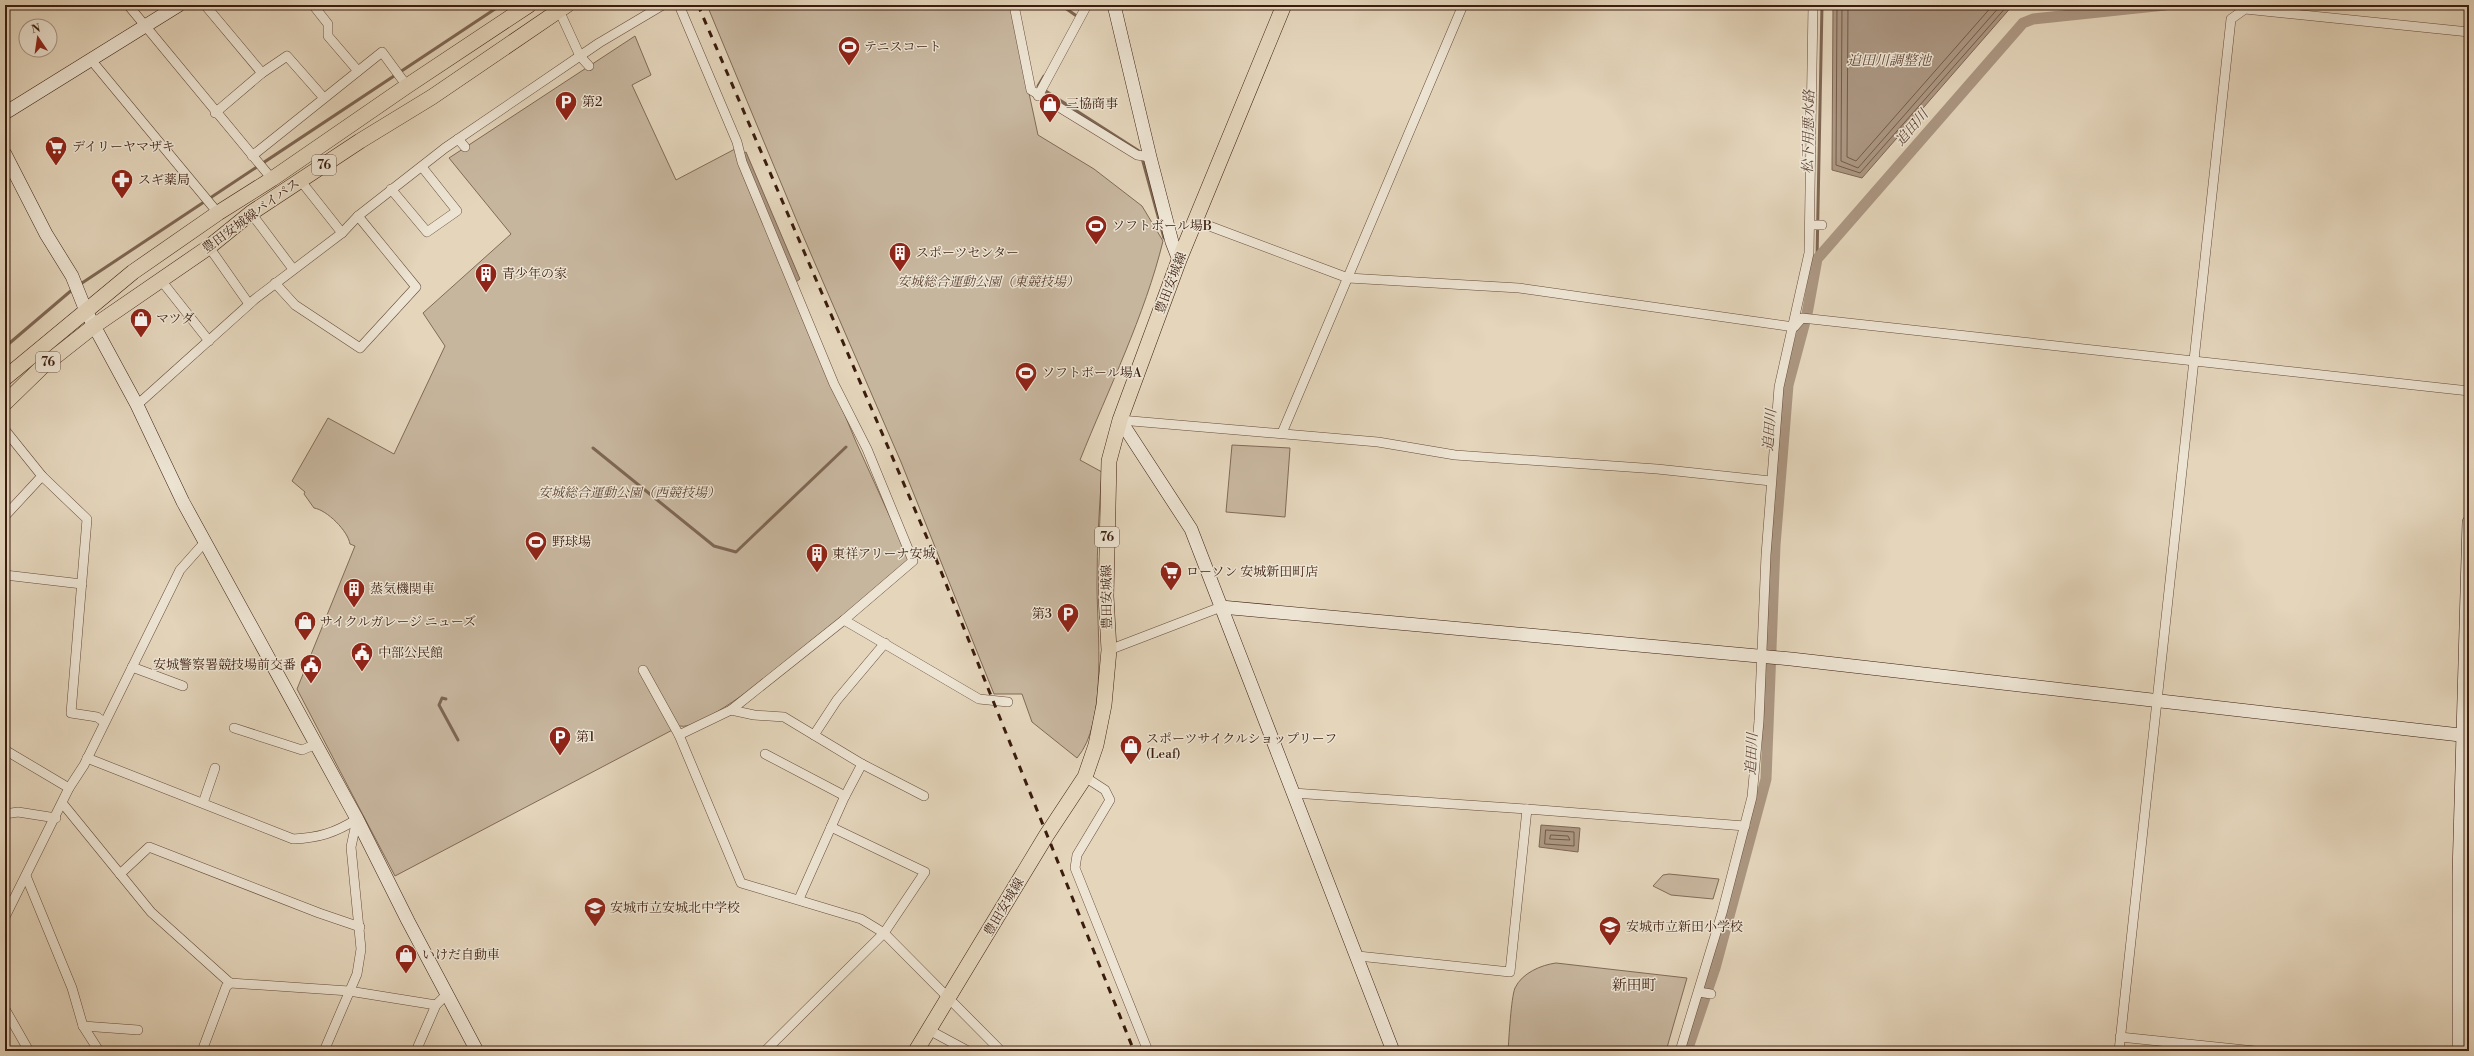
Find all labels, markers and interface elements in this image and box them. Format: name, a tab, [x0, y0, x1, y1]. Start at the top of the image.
north arrow	[18, 18, 58, 58]
text: N	[30, 21, 42, 37]
sports icon: テニスコート	[836, 34, 862, 67]
place label: テニスコート	[864, 39, 941, 55]
water label: 追田川調整池	[1847, 52, 1933, 70]
parking icon: 第2	[553, 89, 579, 122]
water label: 松下用悪水路	[1799, 89, 1819, 174]
shop icon: 三協商事	[1037, 91, 1063, 124]
place label: 第2	[582, 94, 602, 110]
place label: 三協商事	[1066, 96, 1118, 112]
water label: 追田川	[1891, 105, 1934, 150]
supermarket icon: デイリーヤマザキ	[43, 134, 69, 167]
place label: デイリーヤマザキ	[72, 139, 175, 155]
road number: 76	[312, 155, 336, 175]
pharmacy icon: スギ薬局	[109, 167, 135, 200]
place label: スギ薬局	[138, 172, 190, 188]
street label: 豊田安城線バイパス	[199, 175, 303, 257]
sports icon: ソフトボール場B	[1083, 213, 1109, 246]
place label: ソフトボール場B	[1112, 218, 1212, 234]
building icon: スポーツセンター	[887, 240, 913, 273]
place label: スポーツセンター	[916, 245, 1019, 261]
street label: 豊田安城線	[1152, 250, 1190, 316]
building icon: 青少年の家	[473, 261, 499, 294]
place label: 青少年の家	[502, 266, 567, 282]
park label: 安城総合運動公園（東競技場）	[897, 274, 1079, 290]
shop icon: マツダ	[128, 306, 154, 339]
place label: マツダ	[156, 311, 194, 327]
road number: 76	[36, 352, 60, 372]
sports icon: ソフトボール場A	[1013, 360, 1039, 393]
place label: ソフトボール場A	[1042, 365, 1143, 381]
water label: 追田川	[1759, 406, 1781, 452]
park label: 安城総合運動公園（西競技場）	[538, 485, 720, 501]
road number: 76	[1095, 527, 1119, 547]
sports icon: 野球場	[523, 529, 549, 562]
place label: 野球場	[552, 534, 591, 550]
building icon: 東祥アリーナ安城	[804, 541, 830, 574]
place label: 東祥アリーナ安城	[832, 546, 935, 562]
supermarket icon: ローソン 安城新田町店	[1158, 559, 1184, 592]
street label: 豊田安城線	[1098, 564, 1116, 630]
place label: ローソン 安城新田町店	[1186, 564, 1318, 580]
building icon: 蒸気機関車	[341, 576, 367, 609]
place label: 蒸気機関車	[370, 581, 435, 597]
parking icon: 第3	[1055, 601, 1081, 634]
place label: 第3	[1032, 606, 1052, 622]
shop icon: サイクルガレージ ニューズ	[292, 609, 318, 642]
place label: サイクルガレージ ニューズ	[320, 614, 476, 630]
public building icon: 中部公民館	[349, 640, 375, 673]
place label: 中部公民館	[378, 645, 443, 661]
public building icon: 安城警察署競技場前交番	[298, 652, 324, 685]
place label: 安城警察署競技場前交番	[153, 657, 296, 673]
parking icon: 第1	[547, 724, 573, 757]
place label: 第1	[576, 729, 595, 745]
place label: スポーツサイクルショップリーフ (Leaf)	[1146, 731, 1337, 762]
water label: 追田川	[1742, 731, 1762, 775]
shop icon: スポーツサイクルショップリーフ (Leaf)	[1118, 733, 1144, 766]
street label: 豊田安城線	[980, 875, 1028, 939]
school or university icon: 安城市立安城北中学校	[582, 895, 608, 928]
place label: 安城市立安城北中学校	[610, 900, 740, 916]
school or university icon: 安城市立新田小学校	[1597, 914, 1623, 947]
place label: 安城市立新田小学校	[1626, 919, 1743, 935]
shop icon: いけだ自動車	[393, 942, 419, 975]
place label: いけだ自動車	[422, 947, 500, 963]
district label: 新田町	[1611, 976, 1657, 995]

